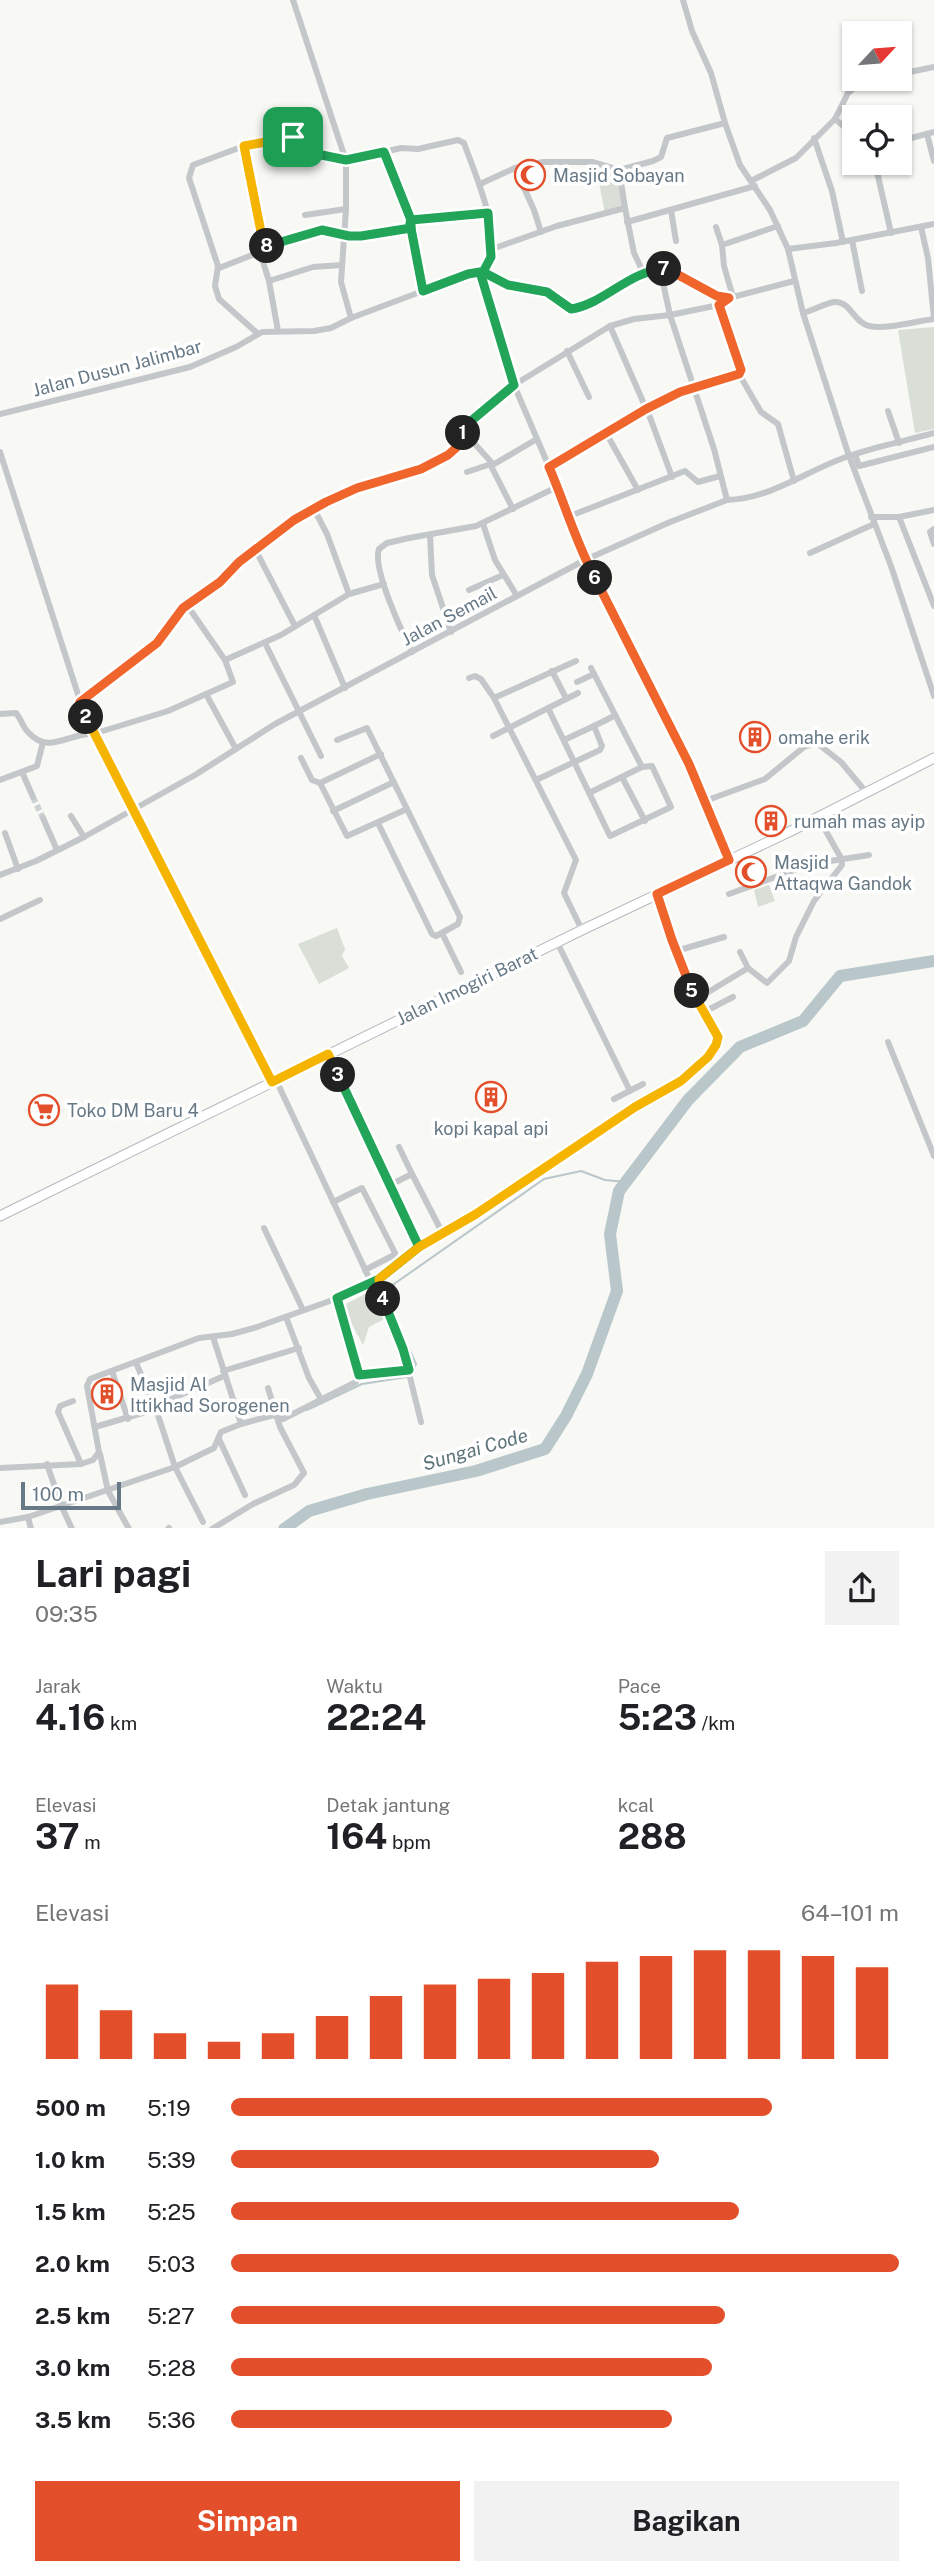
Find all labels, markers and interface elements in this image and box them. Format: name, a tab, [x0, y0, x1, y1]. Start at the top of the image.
north arrow	[842, 21, 912, 91]
map controls	[842, 21, 912, 175]
button: locate	[842, 105, 912, 175]
pin	[263, 107, 323, 167]
icon: arrive	[274, 118, 312, 156]
mosque icon: Masjid Sobayan	[513, 158, 547, 192]
place label: Masjid Sobayan	[553, 165, 685, 186]
pin: 8	[250, 229, 284, 264]
text: 8	[260, 234, 273, 256]
pin: 7	[646, 252, 682, 286]
text: 7	[658, 257, 669, 279]
street label: Jalan Dusun Jalimbar	[30, 335, 204, 401]
pin: 1	[446, 416, 480, 450]
text: 1	[458, 421, 467, 443]
pin: 6	[578, 560, 612, 596]
text: 6	[588, 566, 601, 588]
street label: Jalan Semail	[398, 582, 500, 650]
pin: 2	[68, 700, 104, 734]
text: 2	[79, 705, 92, 727]
building icon: omahe erik	[738, 720, 772, 754]
place label: omahe erik	[778, 727, 870, 748]
building icon: rumah mas ayip	[754, 804, 788, 838]
place label: rumah mas ayip	[794, 811, 925, 832]
place label: Masjid Attaqwa Gandok	[774, 852, 912, 894]
mosque icon: Masjid Attaqwa Gandok	[734, 855, 768, 889]
street label: Jalan Imogiri Barat	[393, 943, 541, 1029]
pin: 5	[674, 974, 710, 1009]
text: 5	[685, 979, 698, 1001]
pin: 3	[320, 1058, 356, 1092]
text: 3	[331, 1063, 344, 1085]
building icon: kopi kapal api	[474, 1080, 508, 1114]
supermarket icon: Toko DM Baru 4	[27, 1093, 61, 1127]
place label: Toko DM Baru 4	[67, 1100, 199, 1121]
place label: kopi kapal api	[434, 1118, 548, 1139]
pin: 4	[366, 1282, 400, 1316]
text: 4	[376, 1287, 389, 1309]
place label: Masjid Al Ittikhad Sorogenen	[130, 1374, 290, 1416]
building icon: Masjid Al Ittikhad Sorogenen	[90, 1377, 124, 1411]
water label: Sungai Code	[420, 1423, 530, 1475]
scale bar	[21, 1479, 121, 1511]
text: 100 m	[32, 1483, 84, 1505]
text: Lari pagi	[35, 1551, 191, 1596]
button: share	[825, 1551, 899, 1625]
text: 09:35	[35, 1600, 98, 1627]
text: Jarak	[35, 1675, 81, 1697]
text: Waktu	[326, 1675, 383, 1697]
text: Pace	[618, 1675, 661, 1697]
text: 4.16	[35, 1697, 106, 1738]
text: 22:24	[326, 1697, 426, 1738]
text: 5:23	[618, 1697, 697, 1738]
text: km	[106, 1712, 137, 1734]
text: /km	[697, 1712, 735, 1734]
text: Elevasi	[35, 1794, 96, 1816]
text: Detak jantung	[326, 1794, 450, 1816]
text: kcal	[618, 1794, 654, 1816]
text: 37	[35, 1816, 80, 1857]
text: 164	[326, 1816, 387, 1857]
text: 288	[618, 1816, 687, 1857]
text: m	[80, 1831, 101, 1853]
text: bpm	[387, 1831, 431, 1853]
text: Elevasi	[35, 1899, 109, 1926]
text: 64–101 m	[801, 1899, 899, 1926]
text: 500 m	[35, 2094, 106, 2121]
text: 5:19	[147, 2094, 191, 2121]
text: 1.0 km	[35, 2146, 105, 2173]
text: 5:39	[147, 2146, 196, 2173]
text: 1.5 km	[35, 2198, 106, 2225]
text: 5:25	[147, 2198, 196, 2225]
text: 2.0 km	[35, 2250, 110, 2277]
text: 5:03	[147, 2250, 195, 2277]
text: 2.5 km	[35, 2302, 110, 2329]
text: 5:27	[147, 2302, 195, 2329]
text: 3.0 km	[35, 2354, 110, 2381]
text: 5:28	[147, 2354, 196, 2381]
text: 3.5 km	[35, 2406, 111, 2433]
text: 5:36	[147, 2406, 196, 2433]
button: Simpan	[35, 2481, 460, 2561]
button: Bagikan	[474, 2481, 899, 2561]

